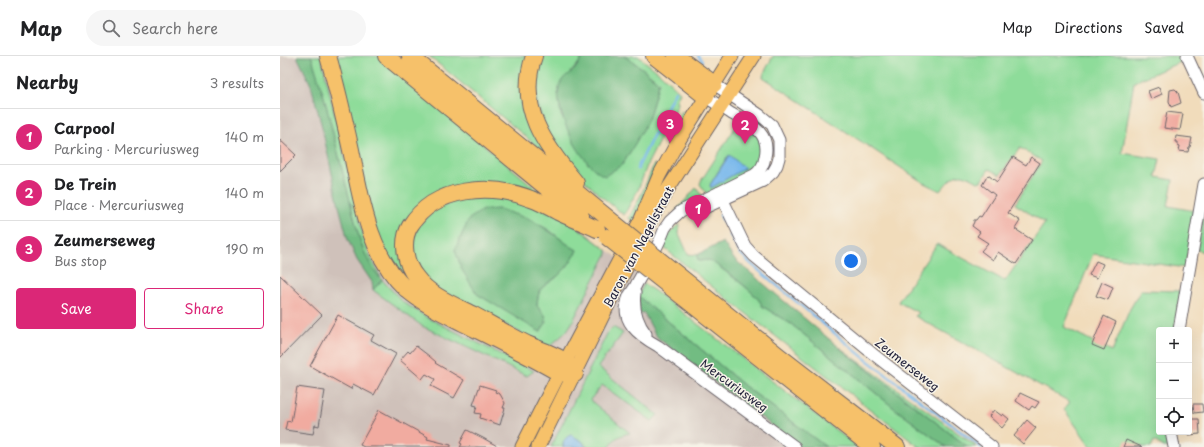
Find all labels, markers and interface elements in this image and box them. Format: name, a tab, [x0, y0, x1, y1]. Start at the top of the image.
search box	[86, 10, 366, 46]
text: Map	[20, 14, 62, 42]
text: Search here	[132, 16, 218, 39]
icon: search	[100, 17, 122, 39]
text: Map	[1002, 17, 1032, 38]
text: Directions	[1054, 17, 1122, 38]
text: Saved	[1144, 17, 1184, 38]
text: Nearby	[16, 69, 78, 95]
text: 3 results	[210, 73, 264, 92]
pin: 3	[657, 110, 683, 143]
pin: 2	[732, 111, 758, 144]
text: Carpool	[54, 116, 115, 139]
text: 1	[26, 127, 32, 146]
text: 140 m	[225, 127, 264, 146]
text: Parking · Mercuriusweg	[54, 139, 199, 158]
text: De Trein	[54, 172, 117, 195]
text: 2	[24, 183, 34, 202]
text: 140 m	[225, 183, 264, 202]
street label: Baron van Nagellstraat	[598, 183, 678, 310]
text: Place · Mercuriusweg	[54, 195, 184, 214]
pin: 1	[685, 195, 711, 228]
text: Zeumerseweg	[54, 228, 156, 251]
text: 3	[25, 239, 33, 258]
text: 190 m	[225, 239, 264, 258]
text: Bus stop	[54, 251, 107, 270]
your location	[841, 251, 861, 271]
button: Save	[16, 288, 136, 329]
button: Share	[144, 288, 264, 329]
map controls	[1156, 327, 1192, 435]
button: +	[1156, 327, 1192, 363]
street label: Zeumerseweg	[872, 333, 944, 395]
street label: Mercuriusweg	[697, 354, 772, 416]
button: −	[1156, 363, 1192, 399]
button: locate	[1156, 399, 1192, 435]

